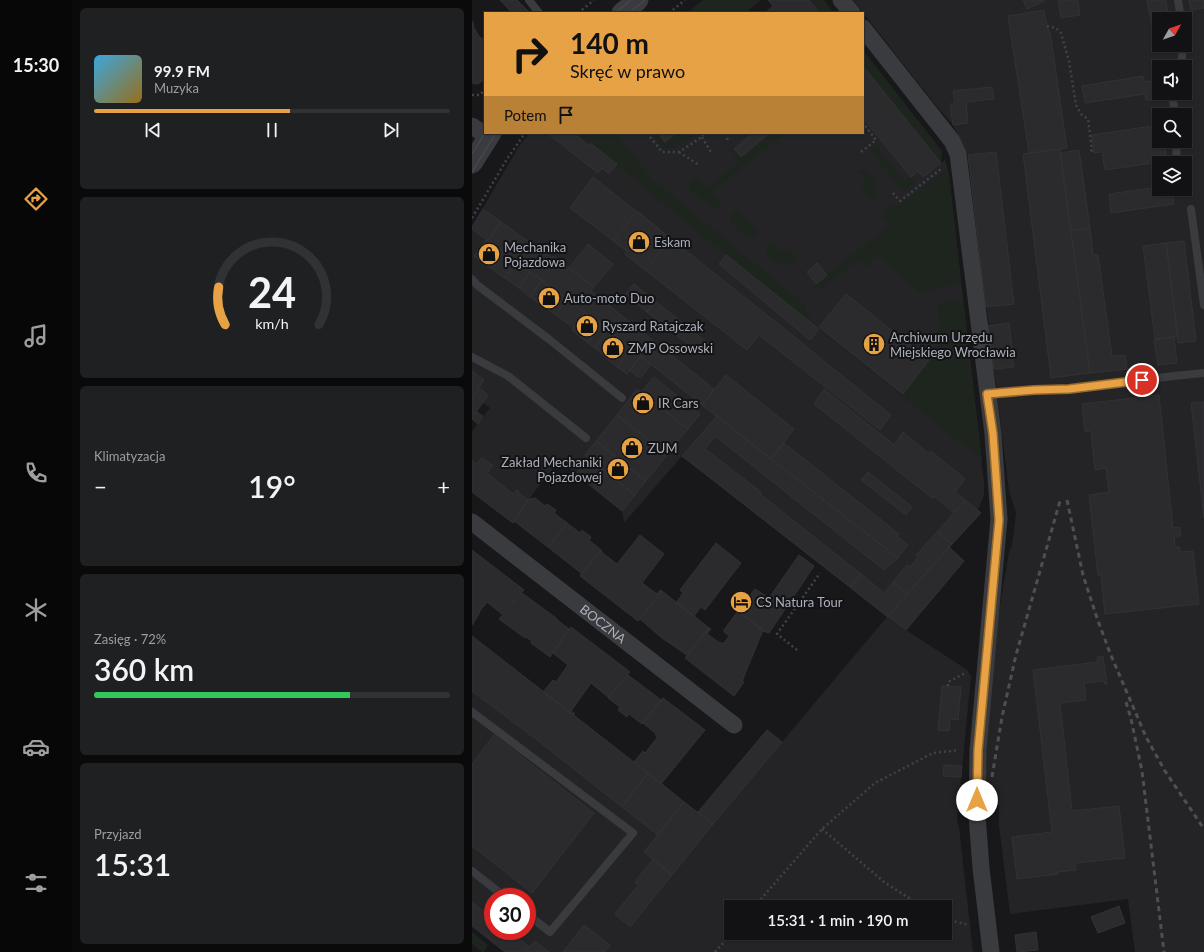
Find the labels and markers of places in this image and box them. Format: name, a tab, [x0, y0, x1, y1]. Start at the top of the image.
shop icon: Eskam	[626, 229, 652, 255]
place label: Eskam	[654, 234, 691, 250]
place label: Mechanika Pojazdowa	[504, 239, 566, 270]
shop icon: Mechanika Pojazdowa	[476, 241, 502, 267]
shop icon: Auto-moto Duo	[536, 285, 562, 311]
place label: Auto-moto Duo	[564, 290, 654, 306]
shop icon: Ryszard Ratajczak	[574, 313, 600, 339]
place label: Ryszard Ratajczak	[602, 318, 704, 334]
place label: Archiwum Urzędu Miejskiego Wrocławia	[890, 329, 1016, 360]
building icon: Archiwum Urzędu Miejskiego Wrocławia	[861, 331, 887, 357]
shop icon: ZMP Ossowski	[600, 335, 626, 361]
place label: ZMP Ossowski	[628, 340, 713, 356]
pin	[1125, 363, 1159, 397]
shop icon: IR Cars	[630, 390, 656, 416]
place label: IR Cars	[658, 395, 699, 411]
shop icon: ZUM	[619, 435, 645, 461]
place label: ZUM	[648, 440, 677, 456]
place label: Zakład Mechaniki Pojazdowej	[501, 454, 602, 485]
shop icon: Zakład Mechaniki Pojazdowej	[605, 456, 631, 482]
hotel icon: CS Natura Tour	[728, 589, 754, 615]
place label: CS Natura Tour	[756, 594, 843, 610]

